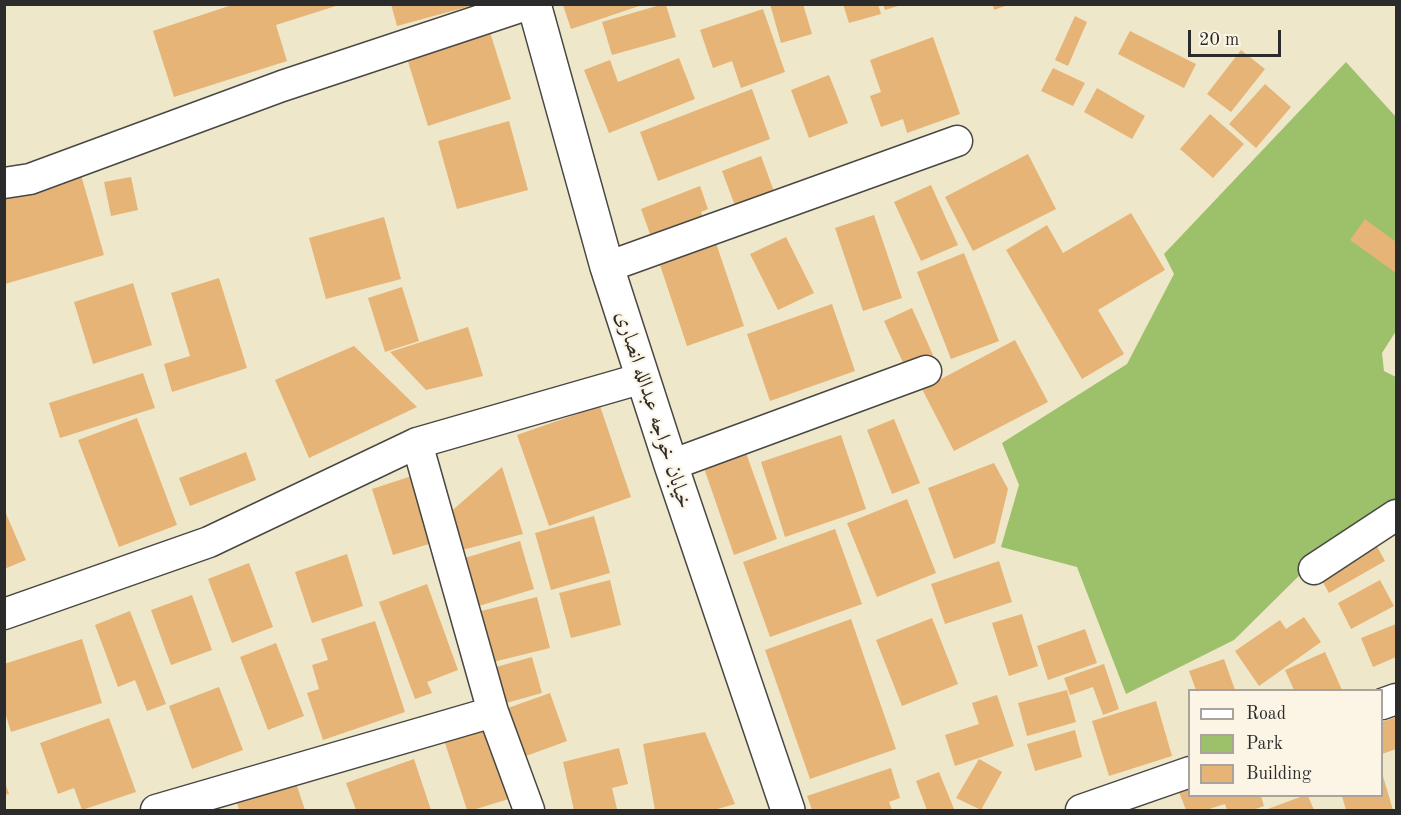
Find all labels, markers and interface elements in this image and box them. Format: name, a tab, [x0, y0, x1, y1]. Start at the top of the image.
scale bar	[1191, 18, 1284, 56]
text: 20 m	[1199, 31, 1239, 49]
street label: خیابان خواجه عبدالله انصاری	[609, 308, 697, 512]
legend	[1188, 689, 1383, 797]
text: Road	[1246, 705, 1286, 723]
text: Park	[1246, 735, 1283, 753]
text: Building	[1246, 765, 1311, 783]

